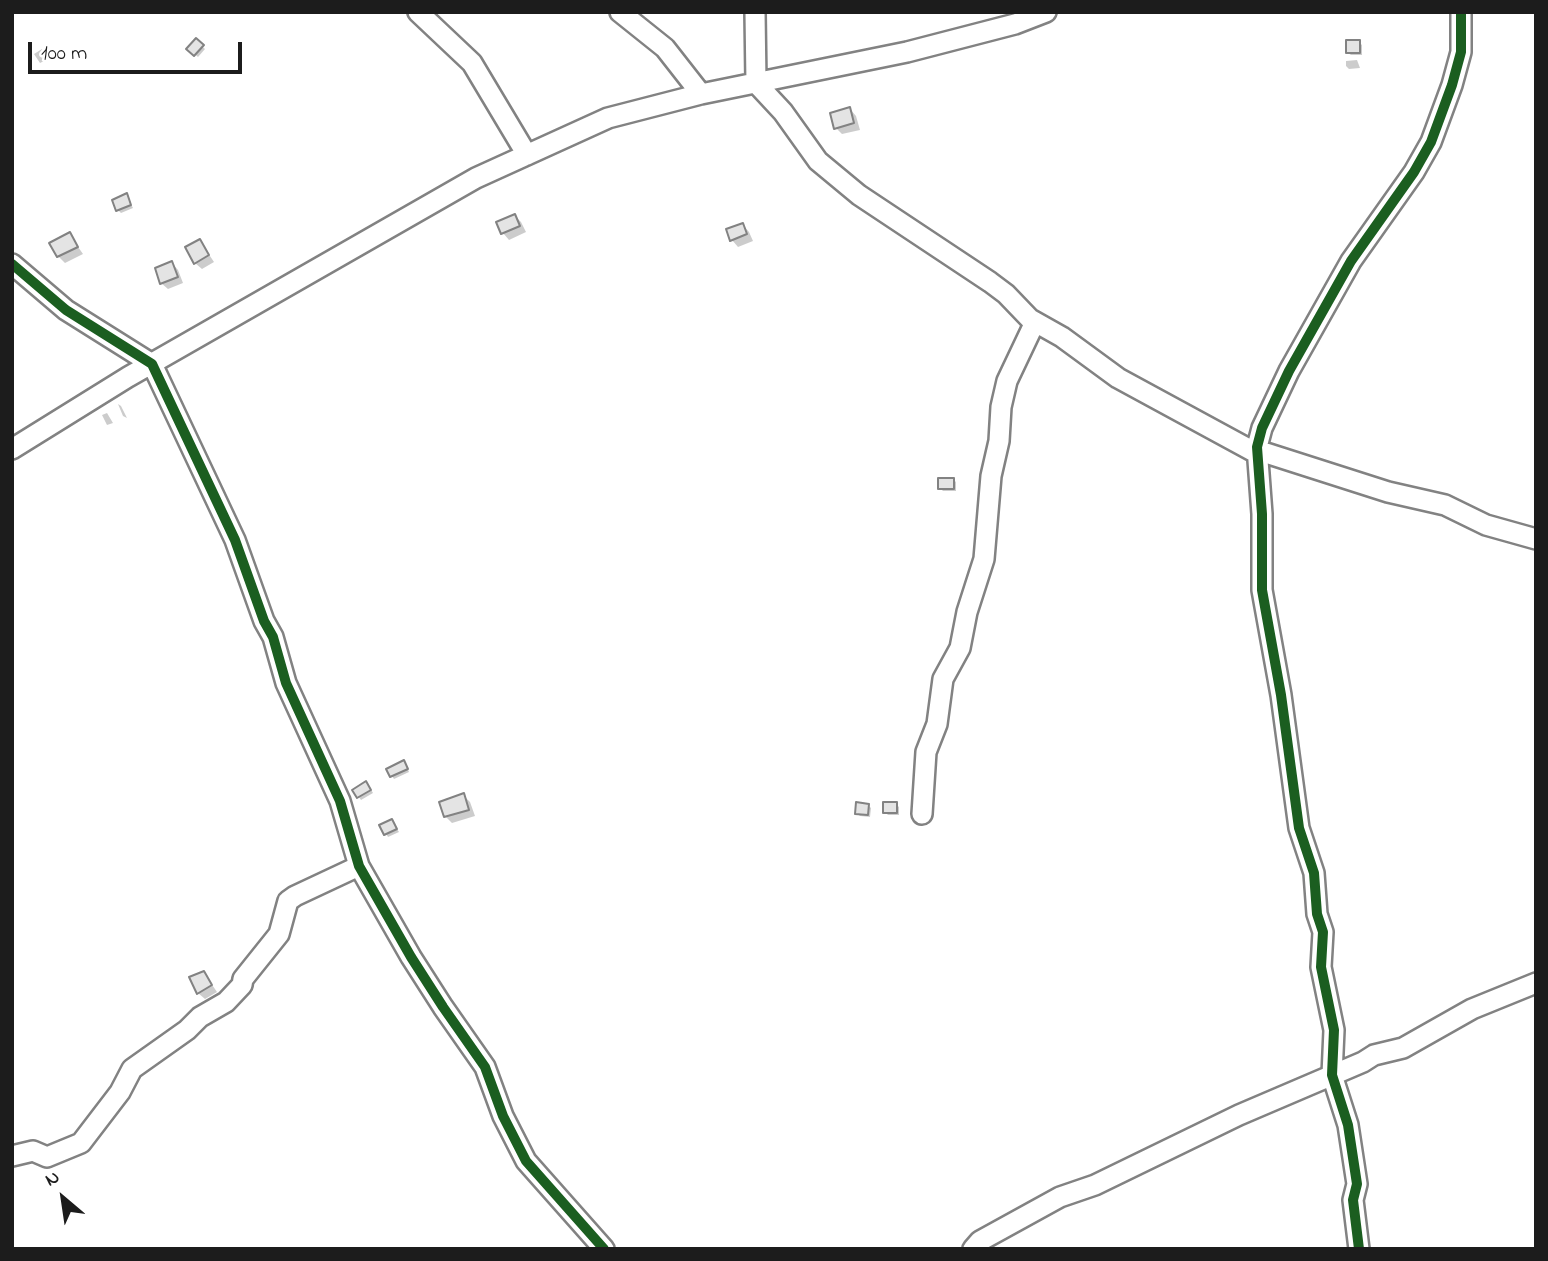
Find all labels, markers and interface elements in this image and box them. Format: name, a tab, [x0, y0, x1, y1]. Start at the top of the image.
scale bar	[32, 28, 245, 72]
text: 100 m	[41, 39, 87, 69]
north arrow	[28, 1163, 98, 1233]
text: N	[40, 1164, 65, 1194]

